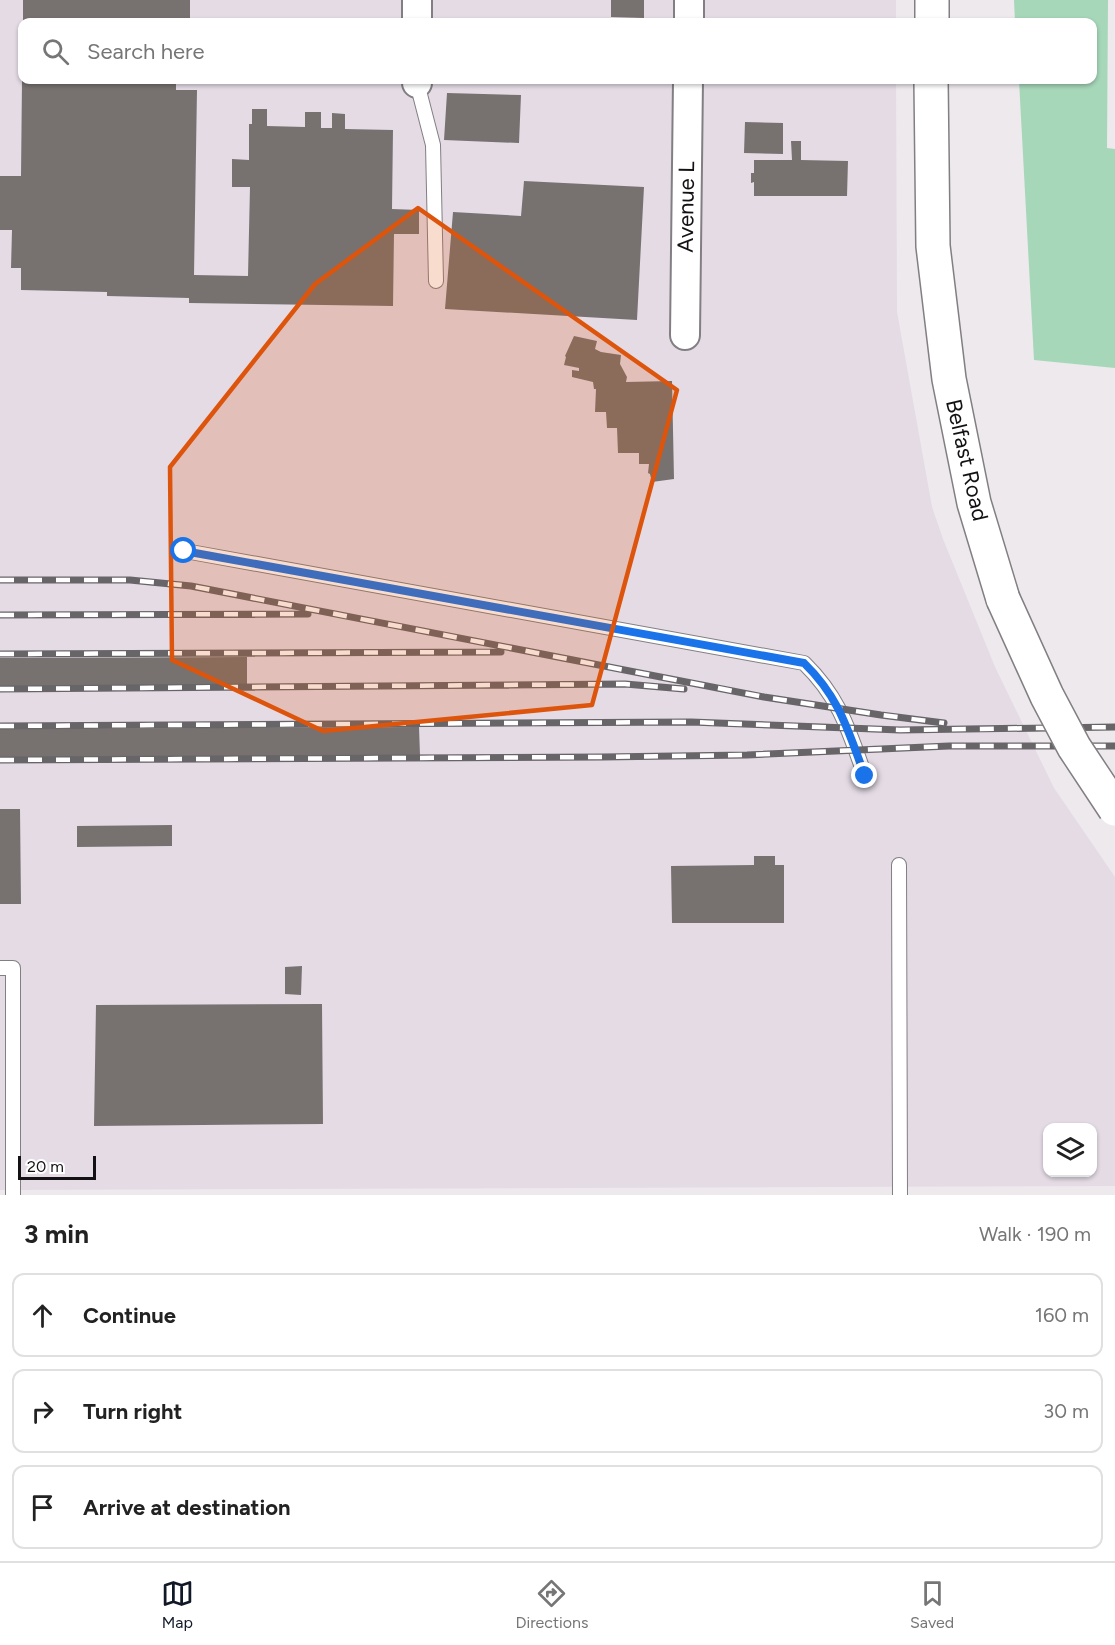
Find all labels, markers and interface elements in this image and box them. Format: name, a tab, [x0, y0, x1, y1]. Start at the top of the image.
search box	[18, 18, 1097, 84]
icon: search	[39, 35, 72, 68]
text: Search here	[87, 38, 205, 65]
street label: Avenue L	[672, 161, 700, 253]
street label: Belfast Road	[940, 396, 994, 524]
route start	[170, 537, 196, 563]
route end	[851, 762, 877, 788]
map controls	[1043, 1123, 1097, 1177]
button: layers	[1043, 1123, 1097, 1177]
scale bar	[18, 1153, 96, 1180]
text: 20 m	[27, 1157, 64, 1176]
text: 3 min	[24, 1218, 89, 1250]
text: Walk · 190 m	[979, 1222, 1091, 1246]
icon: ahead	[26, 1299, 59, 1332]
text: Continue	[83, 1302, 176, 1329]
text: 160 m	[1035, 1303, 1089, 1327]
icon: right	[26, 1395, 59, 1428]
text: Turn right	[83, 1398, 182, 1425]
text: 30 m	[1043, 1399, 1089, 1423]
icon: arrive	[26, 1491, 59, 1524]
text: Arrive at destination	[83, 1494, 291, 1521]
tab: Map	[161, 1577, 194, 1632]
tab: Directions	[515, 1577, 588, 1632]
tab: Saved	[910, 1577, 954, 1632]

